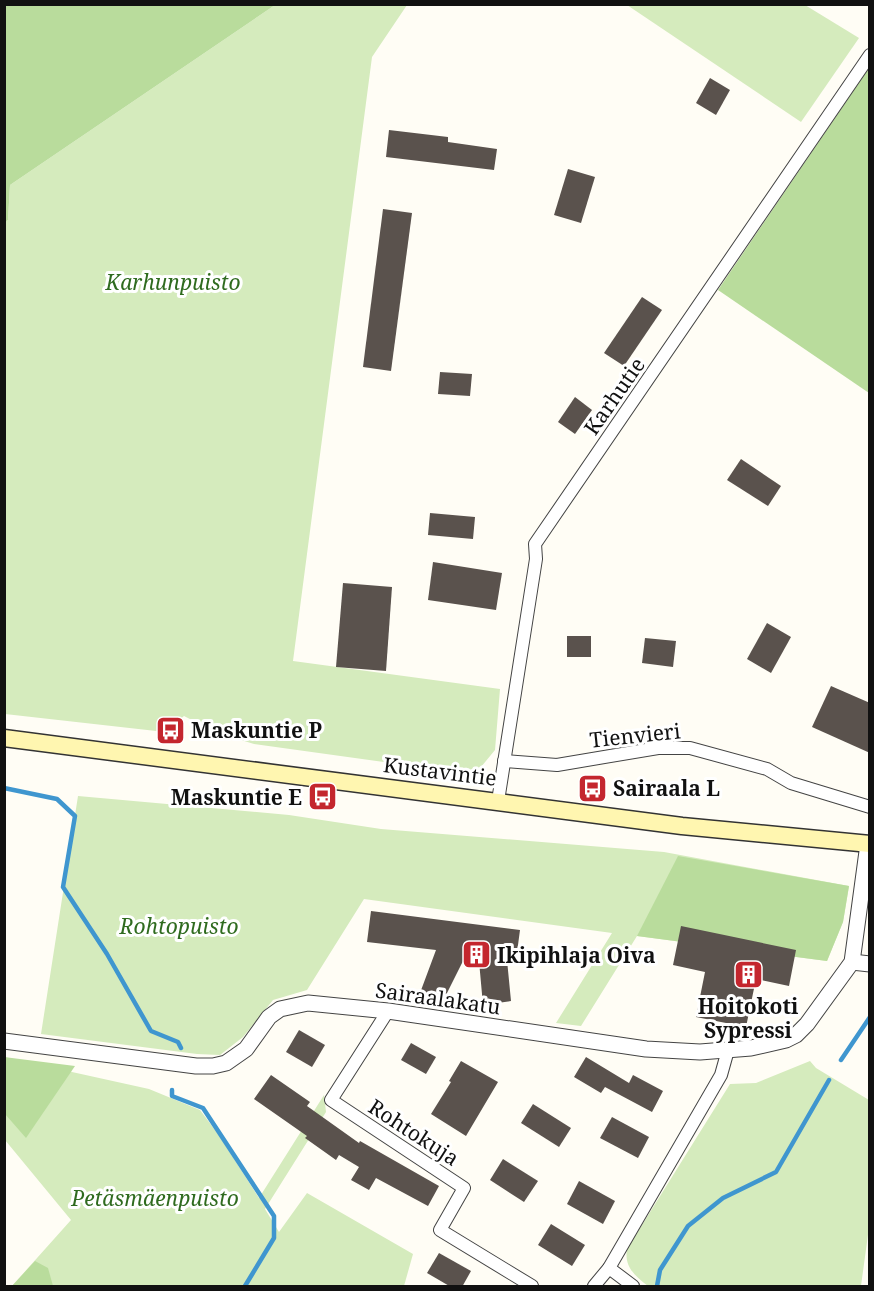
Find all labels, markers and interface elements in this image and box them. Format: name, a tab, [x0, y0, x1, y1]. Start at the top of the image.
park label: Karhunpuisto	[104, 268, 241, 296]
street label: Karhutie	[577, 352, 651, 440]
bus stop icon: Maskuntie P	[154, 714, 186, 746]
place label: Maskuntie P	[191, 716, 322, 744]
street label: Tienvieri	[588, 716, 682, 754]
street label: Kustavintie	[382, 750, 498, 792]
bus stop icon: Sairaala L	[576, 772, 608, 804]
place label: Sairaala L	[613, 774, 720, 802]
bus stop icon: Maskuntie E	[307, 781, 339, 813]
place label: Maskuntie E	[171, 783, 302, 811]
park label: Rohtopuisto	[119, 912, 238, 940]
building icon: Ikipihlaja Oiva	[460, 939, 492, 971]
place label: Ikipihlaja Oiva	[497, 941, 656, 969]
building icon: Hoitokoti Sypressi	[732, 959, 764, 991]
street label: Sairaalakatu	[374, 975, 502, 1021]
place label: Hoitokoti Sypressi	[698, 992, 799, 1044]
street label: Rohtokuja	[363, 1092, 465, 1172]
park label: Petäsmäenpuisto	[70, 1184, 239, 1212]

